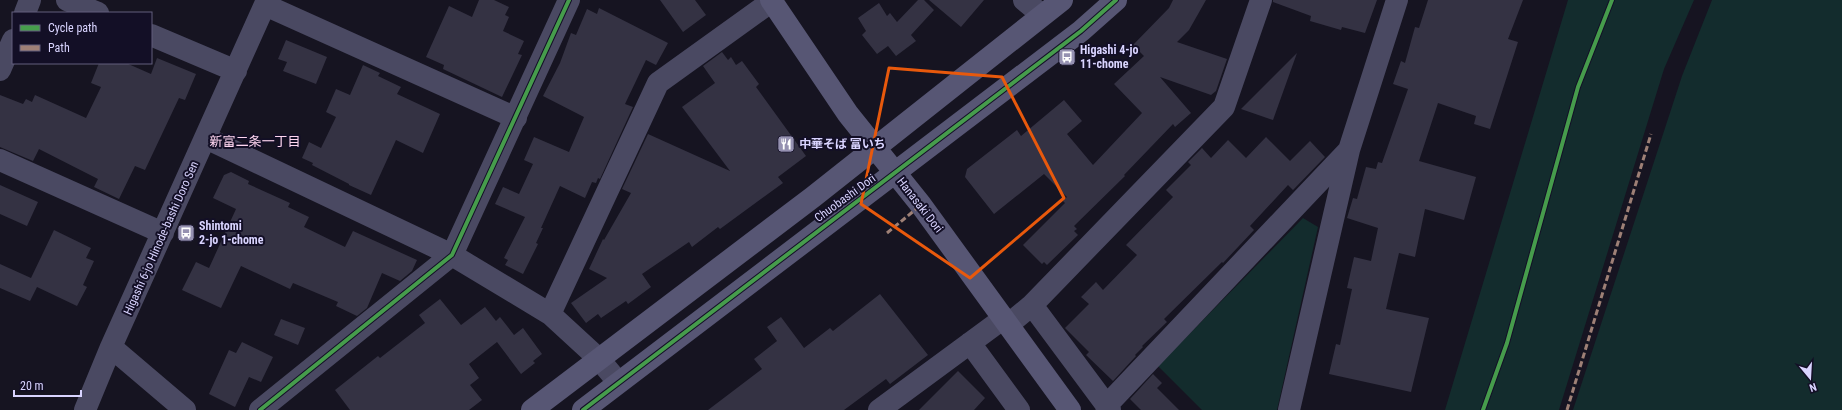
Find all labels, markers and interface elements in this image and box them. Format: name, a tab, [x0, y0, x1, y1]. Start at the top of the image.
legend	[12, 12, 152, 64]
text: Cycle path	[48, 21, 98, 35]
text: Path	[48, 41, 70, 55]
place label: Higashi 4-jo 11-chome	[1080, 43, 1139, 71]
bus stop icon: Higashi 4-jo 11-chome	[1057, 47, 1077, 67]
district label: 新富二条一丁目	[209, 134, 301, 149]
restaurant icon: 中華そば 富いち	[776, 134, 796, 154]
place label: 中華そば 富いち	[799, 137, 886, 151]
street label: Higashi 6-jo Hinode-bashi Doro Sen	[121, 159, 201, 317]
street label: Chuobashi Dori	[812, 171, 878, 225]
street label: Hanasaki Dori	[894, 175, 946, 235]
place label: Shintomi 2-jo 1-chome	[199, 219, 264, 247]
bus stop icon: Shintomi 2-jo 1-chome	[176, 223, 196, 243]
north arrow	[1790, 358, 1830, 398]
scale bar	[14, 372, 81, 398]
text: 20 m	[20, 379, 44, 393]
text: N	[1807, 380, 1818, 394]

